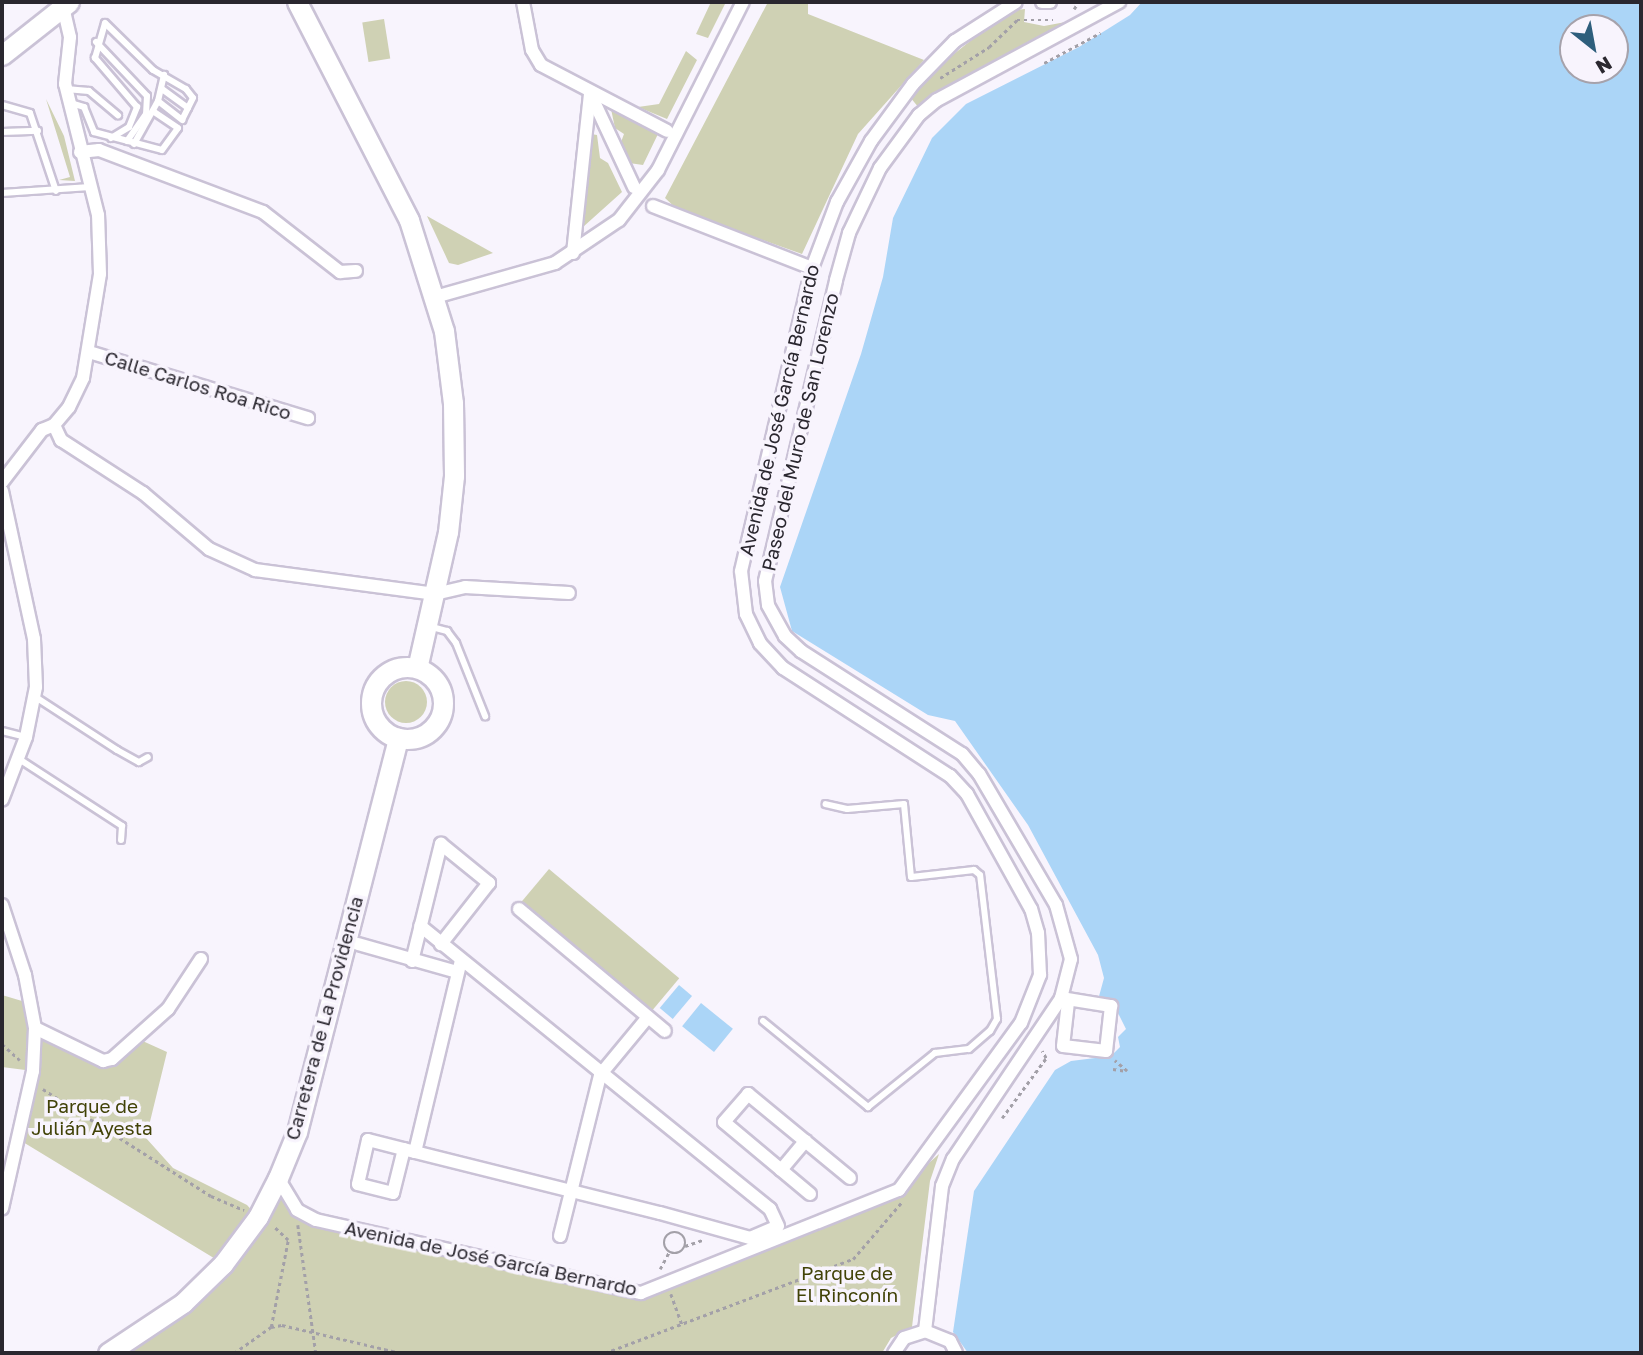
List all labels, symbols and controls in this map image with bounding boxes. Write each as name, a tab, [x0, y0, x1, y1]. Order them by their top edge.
north arrow	[1559, 14, 1629, 84]
text: N	[1592, 52, 1616, 79]
street label: Avenida de José García Bernardo	[734, 262, 824, 558]
street label: Paseo del Muro de San Lorenzo	[757, 291, 843, 573]
street label: Calle Carlos Roa Rico	[102, 346, 294, 424]
street label: Carretera de La Providencia	[280, 894, 368, 1142]
park label: Parque de Julián Ayesta	[31, 1095, 153, 1139]
street label: Avenida de José García Bernardo	[343, 1216, 639, 1300]
park label: Parque de El Rinconín	[796, 1262, 898, 1306]

